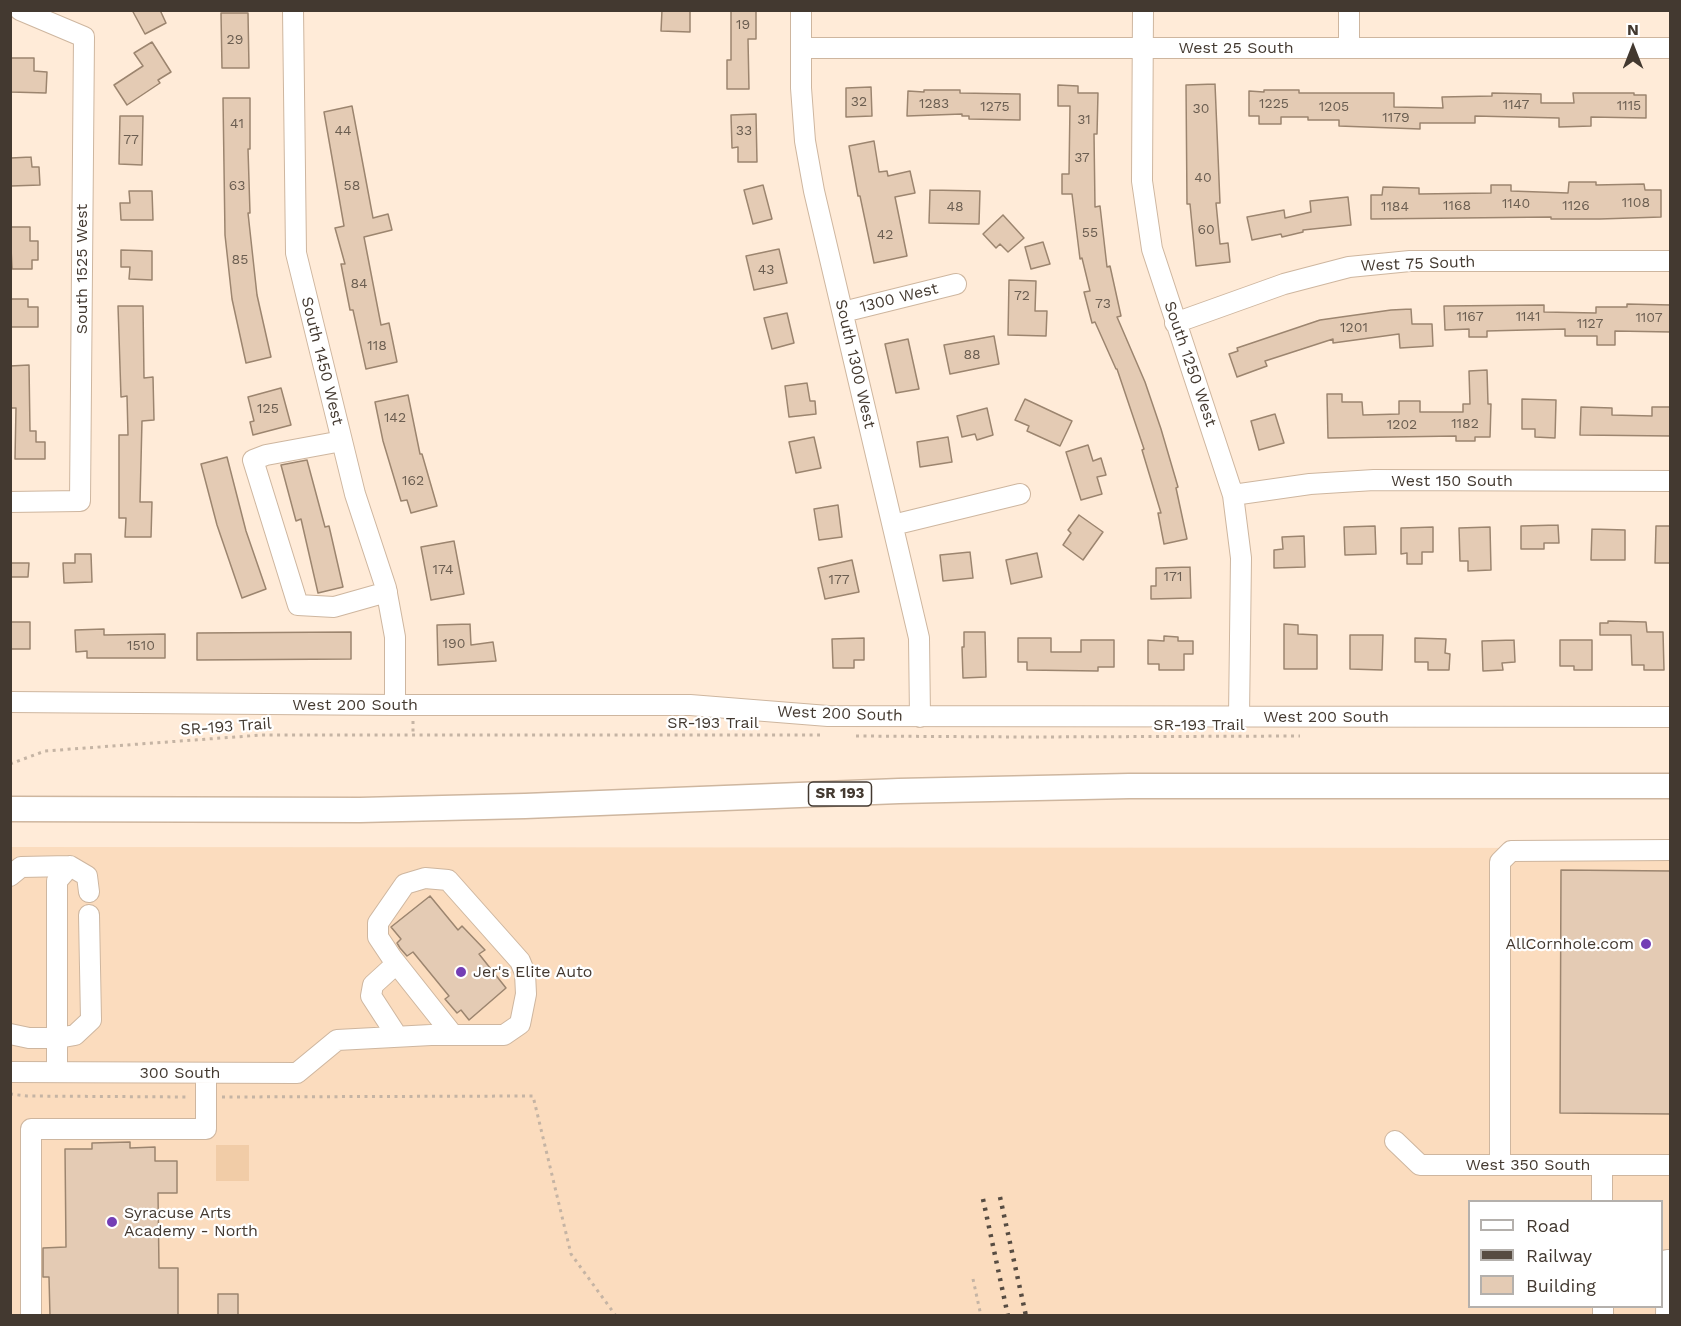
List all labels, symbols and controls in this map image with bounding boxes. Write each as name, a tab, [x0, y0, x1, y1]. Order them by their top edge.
house number: 19	[736, 17, 750, 33]
north arrow	[1603, 18, 1663, 78]
text: N	[1627, 20, 1639, 39]
house number: 29	[227, 32, 243, 48]
street label: West 25 South	[1178, 38, 1294, 58]
house number: 32	[851, 94, 867, 110]
house number: 1283	[919, 96, 949, 112]
house number: 1225	[1259, 96, 1289, 112]
house number: 1147	[1503, 97, 1529, 113]
house number: 1115	[1617, 98, 1641, 114]
house number: 1275	[980, 99, 1010, 115]
house number: 1205	[1319, 99, 1349, 115]
house number: 30	[1193, 101, 1209, 117]
house number: 1179	[1382, 110, 1410, 126]
house number: 31	[1077, 112, 1091, 128]
house number: 41	[230, 116, 244, 132]
house number: 44	[334, 123, 352, 139]
house number: 33	[736, 123, 752, 139]
house number: 77	[123, 132, 139, 148]
house number: 37	[1074, 150, 1090, 166]
house number: 40	[1194, 170, 1212, 186]
house number: 63	[229, 178, 245, 194]
house number: 58	[344, 178, 360, 194]
house number: 1108	[1622, 195, 1650, 211]
house number: 1140	[1502, 196, 1530, 212]
house number: 1168	[1443, 198, 1471, 214]
house number: 1126	[1562, 198, 1590, 214]
house number: 48	[946, 199, 964, 215]
house number: 1184	[1381, 199, 1409, 215]
street label: South 1525 West	[72, 204, 92, 334]
house number: 60	[1197, 222, 1215, 238]
house number: 55	[1082, 225, 1098, 241]
house number: 42	[877, 227, 893, 243]
house number: 85	[232, 252, 248, 268]
street label: West 75 South	[1360, 252, 1476, 276]
house number: 43	[758, 262, 774, 278]
house number: 84	[350, 276, 368, 292]
street label: 1300 West	[858, 279, 940, 317]
house number: 72	[1014, 288, 1030, 304]
street label: South 1450 West	[297, 295, 347, 427]
house number: 73	[1095, 296, 1111, 312]
street label: South 1300 West	[831, 298, 879, 430]
street label: South 1250 West	[1160, 299, 1220, 429]
house number: 1167	[1456, 309, 1484, 325]
house number: 1141	[1516, 309, 1540, 325]
house number: 1107	[1635, 310, 1663, 326]
house number: 1127	[1577, 316, 1603, 332]
house number: 1201	[1340, 320, 1368, 336]
house number: 118	[367, 338, 387, 354]
house number: 88	[963, 347, 981, 363]
house number: 125	[257, 401, 279, 417]
house number: 142	[384, 410, 406, 426]
house number: 1182	[1451, 416, 1479, 432]
house number: 1202	[1387, 417, 1417, 433]
street label: West 150 South	[1391, 471, 1513, 491]
house number: 162	[402, 473, 424, 489]
house number: 174	[433, 562, 453, 578]
house number: 171	[1164, 569, 1182, 585]
house number: 177	[828, 572, 850, 588]
house number: 190	[443, 636, 465, 652]
house number: 1510	[127, 638, 155, 654]
street label: West 200 South	[292, 695, 418, 715]
street label: West 200 South	[777, 702, 903, 726]
street label: West 200 South	[1263, 707, 1389, 727]
street label: SR-193 Trail	[667, 713, 759, 733]
street label: SR-193 Trail	[180, 714, 272, 740]
street label: SR-193 Trail	[1153, 715, 1245, 735]
road number: SR 193	[808, 782, 872, 806]
place label: AllCornhole.com	[1506, 934, 1634, 954]
marker: AllCornhole.com	[1639, 937, 1653, 951]
place label: Jer's Elite Auto	[473, 962, 592, 982]
marker: Jer's Elite Auto	[454, 965, 468, 979]
street label: 300 South	[139, 1063, 221, 1083]
street label: West 350 South	[1465, 1155, 1591, 1175]
legend	[1468, 1200, 1663, 1308]
place label: Syracuse Arts Academy - North	[124, 1203, 258, 1241]
marker: Syracuse Arts Academy - North	[105, 1215, 119, 1229]
text: Road	[1526, 1215, 1570, 1236]
text: Railway	[1526, 1245, 1592, 1266]
text: Building	[1526, 1275, 1596, 1296]

